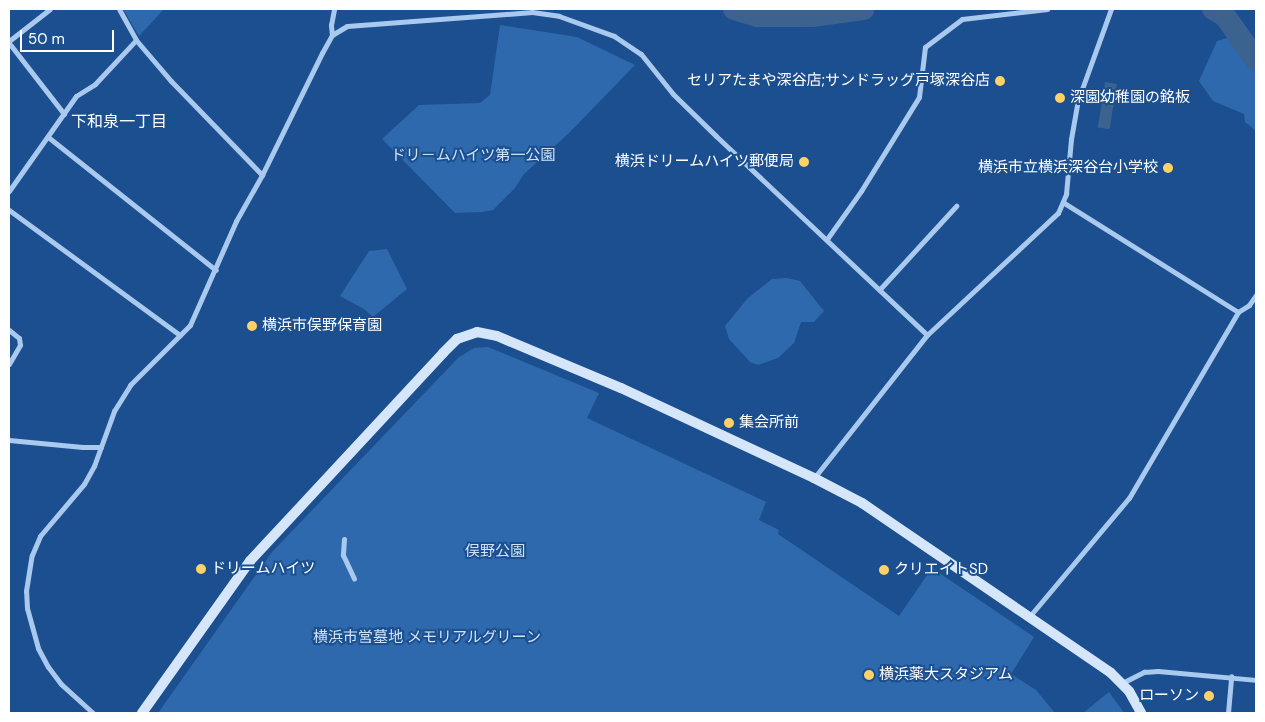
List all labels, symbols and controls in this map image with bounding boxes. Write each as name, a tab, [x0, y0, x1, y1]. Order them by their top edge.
scale bar	[22, 20, 116, 52]
text: 50 m	[28, 29, 65, 49]
place label: セリアたまや深谷店;サンドラッグ戸塚深谷店	[687, 72, 990, 90]
marker: セリアたまや深谷店;サンドラッグ戸塚深谷店	[994, 75, 1006, 87]
place label: 深園幼稚園の銘板	[1070, 89, 1190, 107]
marker: 深園幼稚園の銘板	[1054, 92, 1066, 104]
district label: 下和泉一丁目	[71, 112, 167, 132]
park label: ドリ－ムハイツ第一公園	[391, 147, 555, 165]
place label: 横浜ドリームハイツ郵便局	[614, 153, 794, 171]
marker: 横浜ドリームハイツ郵便局	[798, 156, 810, 168]
place label: 横浜市立横浜深谷台小学校	[978, 159, 1158, 177]
marker: 横浜市立横浜深谷台小学校	[1162, 162, 1174, 174]
place label: 横浜市俣野保育園	[262, 317, 382, 335]
marker: 横浜市俣野保育園	[246, 320, 258, 332]
place label: 集会所前	[739, 414, 799, 432]
marker: 集会所前	[723, 417, 735, 429]
park label: 俣野公園	[465, 543, 525, 561]
place label: ドリームハイツ	[211, 560, 316, 578]
place label: クリエイトSD	[894, 561, 988, 579]
marker: ドリームハイツ	[195, 563, 207, 575]
marker: クリエイトSD	[878, 564, 890, 576]
park label: 横浜市営墓地 メモリアルグリーン	[313, 629, 541, 647]
place label: 横浜薬大スタジアム	[879, 666, 1014, 684]
marker: 横浜薬大スタジアム	[863, 669, 875, 681]
place label: ローソン	[1139, 687, 1199, 705]
marker: ローソン	[1203, 690, 1215, 702]

